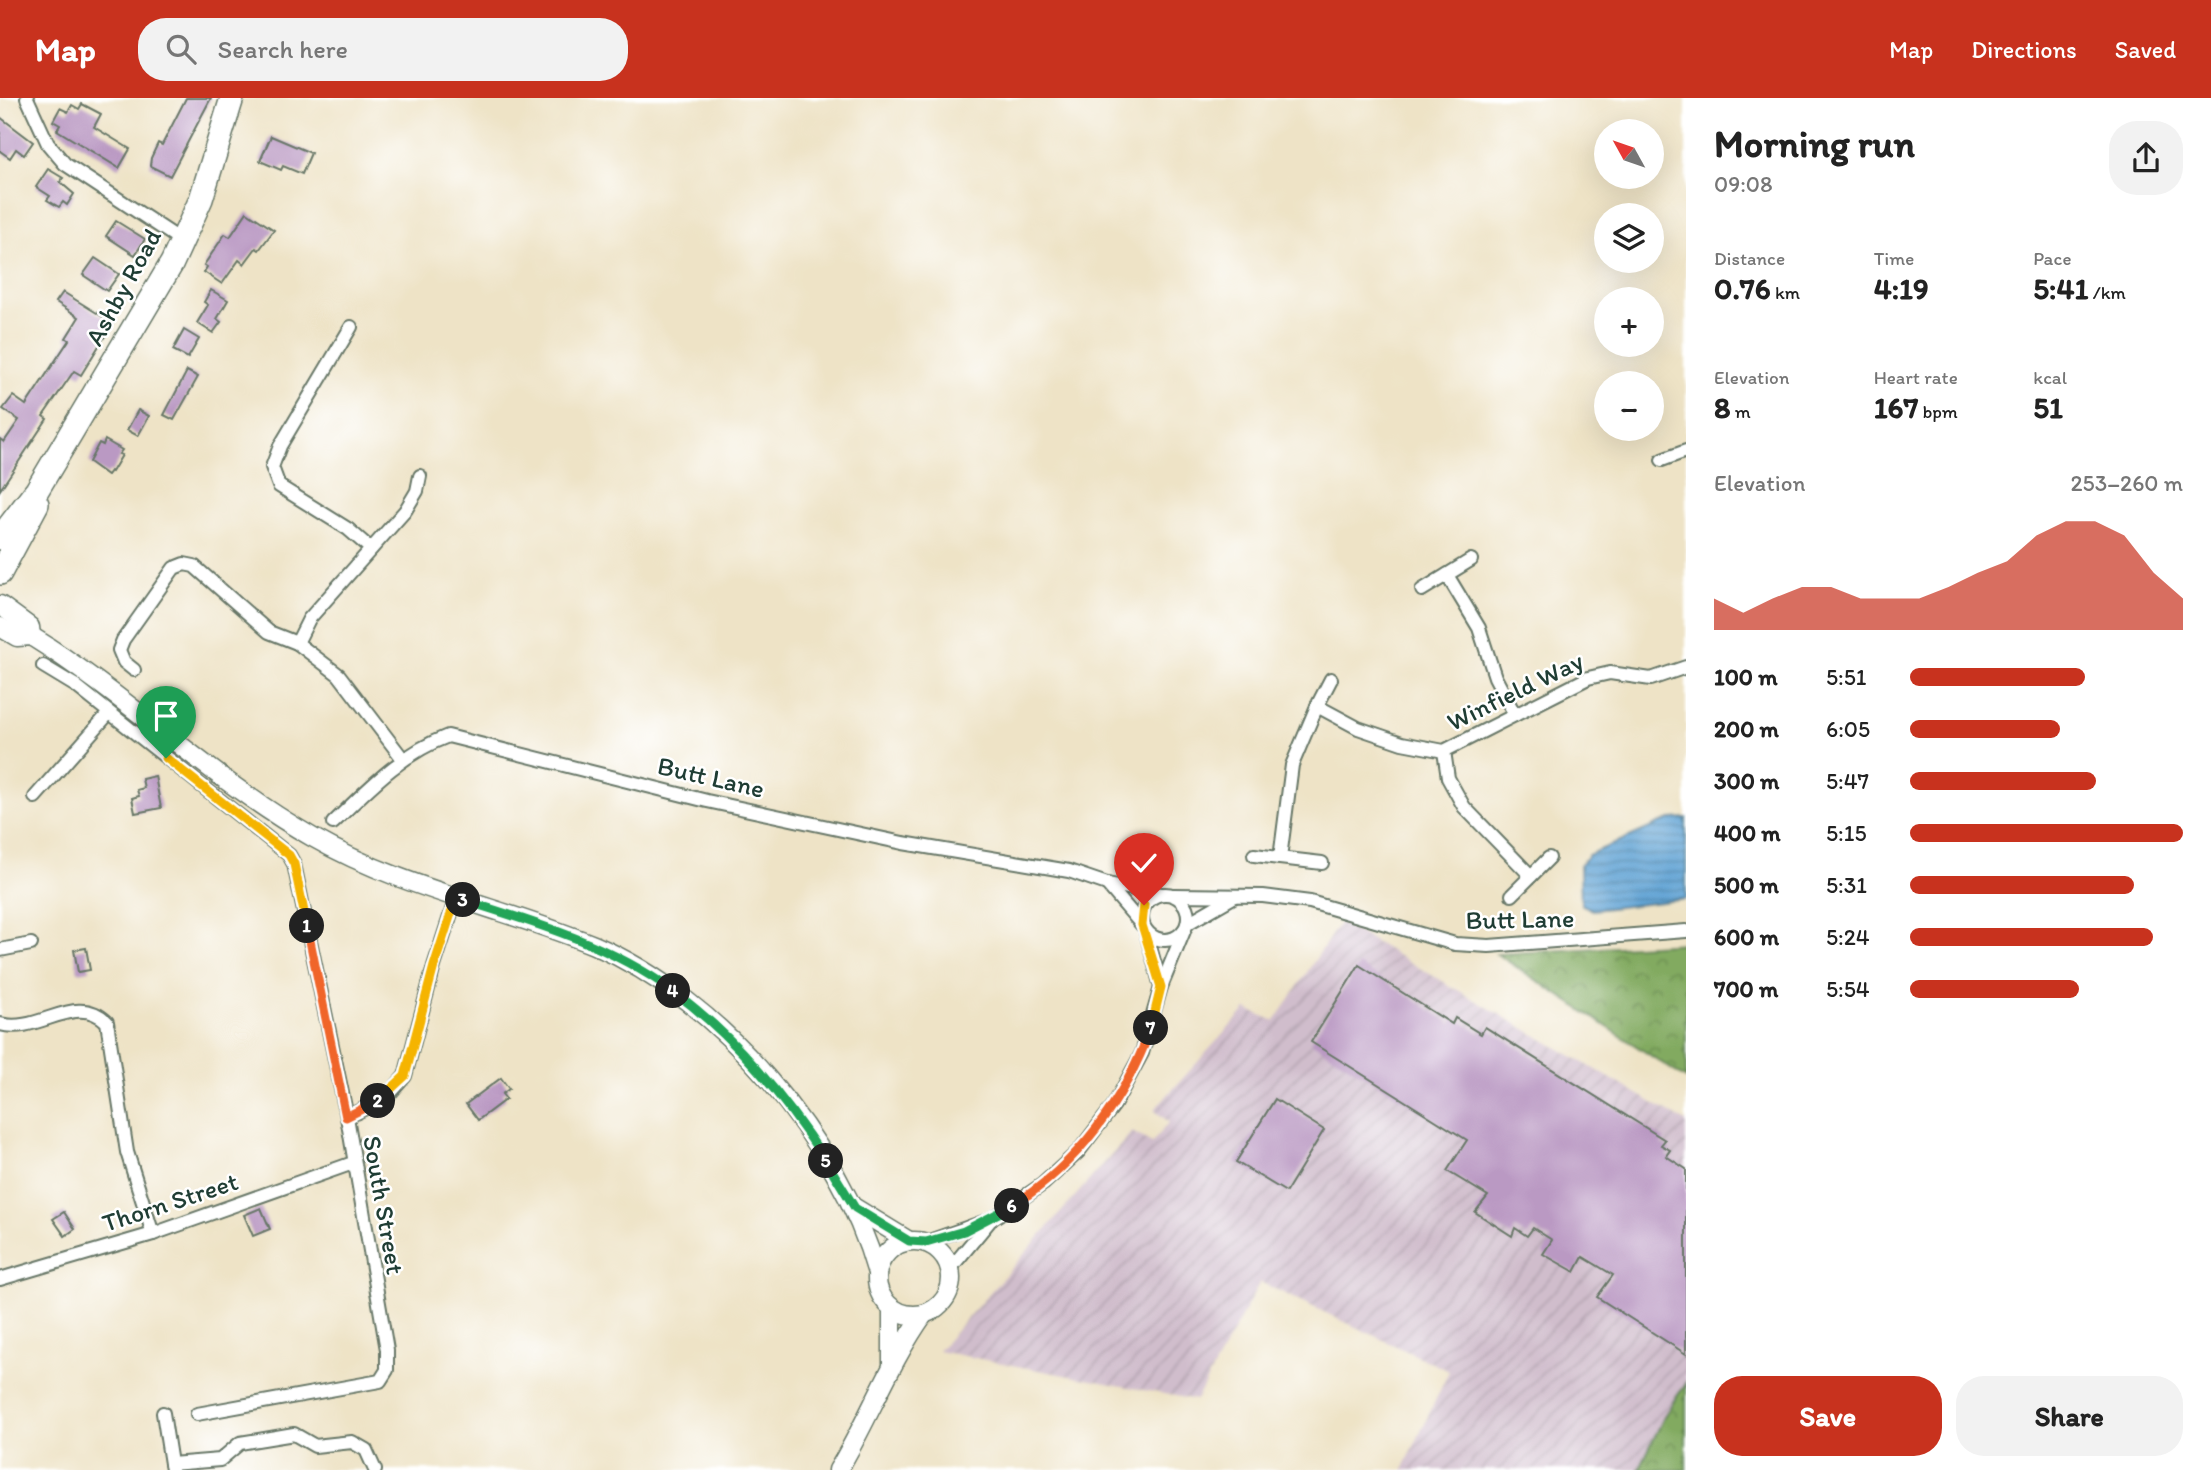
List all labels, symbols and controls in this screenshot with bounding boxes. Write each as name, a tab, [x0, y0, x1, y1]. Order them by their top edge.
search box	[138, 18, 628, 81]
text: Map	[35, 30, 96, 69]
icon: search	[162, 30, 200, 68]
text: Search here	[218, 33, 348, 65]
text: Map	[1889, 35, 1933, 64]
text: Directions	[1971, 35, 2077, 64]
text: Saved	[2115, 35, 2176, 64]
north arrow	[1594, 119, 1664, 189]
map controls	[1594, 119, 1664, 441]
text: Morning run	[1714, 121, 1915, 167]
button: share	[2109, 121, 2183, 195]
text: 09:08	[1714, 170, 1773, 198]
button: layers	[1594, 203, 1664, 273]
street label: Ashby Road	[78, 223, 168, 351]
text: Distance	[1714, 247, 1785, 270]
text: Time	[1874, 247, 1914, 270]
text: Pace	[2033, 247, 2071, 270]
text: 0.76	[1714, 270, 1771, 307]
text: 4:19	[1874, 270, 1929, 307]
text: 5:41	[2033, 270, 2088, 307]
text: km	[1771, 281, 1800, 304]
text: /km	[2088, 281, 2126, 304]
button: +	[1594, 287, 1664, 357]
text: Elevation	[1714, 366, 1790, 389]
text: Heart rate	[1874, 366, 1958, 389]
text: kcal	[2033, 366, 2067, 389]
button: −	[1594, 371, 1664, 441]
text: 8	[1714, 389, 1730, 426]
text: 167	[1874, 389, 1918, 426]
text: 51	[2033, 389, 2063, 426]
text: m	[1730, 400, 1751, 423]
text: bpm	[1918, 400, 1958, 423]
text: Elevation	[1714, 469, 1805, 497]
text: 253–260 m	[2071, 469, 2183, 497]
street label: Winfield Way	[1442, 644, 1588, 738]
text: 100 m	[1714, 663, 1778, 691]
text: 5:51	[1826, 663, 1866, 691]
pin	[136, 686, 196, 758]
icon: arrive	[147, 697, 185, 735]
text: 200 m	[1714, 715, 1779, 743]
text: 6:05	[1826, 715, 1870, 743]
street label: Butt Lane	[654, 749, 768, 805]
text: 300 m	[1714, 767, 1779, 795]
text: 5:47	[1826, 767, 1869, 795]
text: 400 m	[1714, 819, 1781, 847]
text: 5:15	[1826, 819, 1866, 847]
pin	[1114, 833, 1174, 905]
icon: check	[1125, 844, 1163, 882]
text: 500 m	[1714, 871, 1779, 899]
text: 5:31	[1826, 871, 1867, 899]
pin: 3	[446, 882, 480, 918]
text: 3	[457, 888, 468, 911]
street label: Butt Lane	[1465, 902, 1575, 936]
pin: 1	[290, 908, 324, 944]
text: 1	[302, 914, 311, 937]
text: 600 m	[1714, 923, 1779, 951]
text: 5:24	[1826, 923, 1870, 951]
pin: 4	[656, 974, 690, 1008]
text: 700 m	[1714, 975, 1778, 1003]
text: 5:54	[1826, 975, 1870, 1003]
text: 4	[667, 979, 678, 1002]
pin: 7	[1134, 1010, 1168, 1046]
text: 7	[1146, 1016, 1155, 1039]
pin: 2	[360, 1084, 396, 1118]
text: 2	[373, 1089, 383, 1112]
street label: South Street	[356, 1133, 412, 1277]
pin: 5	[808, 1144, 844, 1178]
text: 5	[821, 1149, 830, 1172]
street label: Thorn Street	[98, 1165, 242, 1239]
pin: 6	[995, 1188, 1030, 1224]
text: 6	[1006, 1194, 1017, 1217]
button: Save	[1714, 1376, 1942, 1456]
button: Share	[1956, 1376, 2183, 1456]

